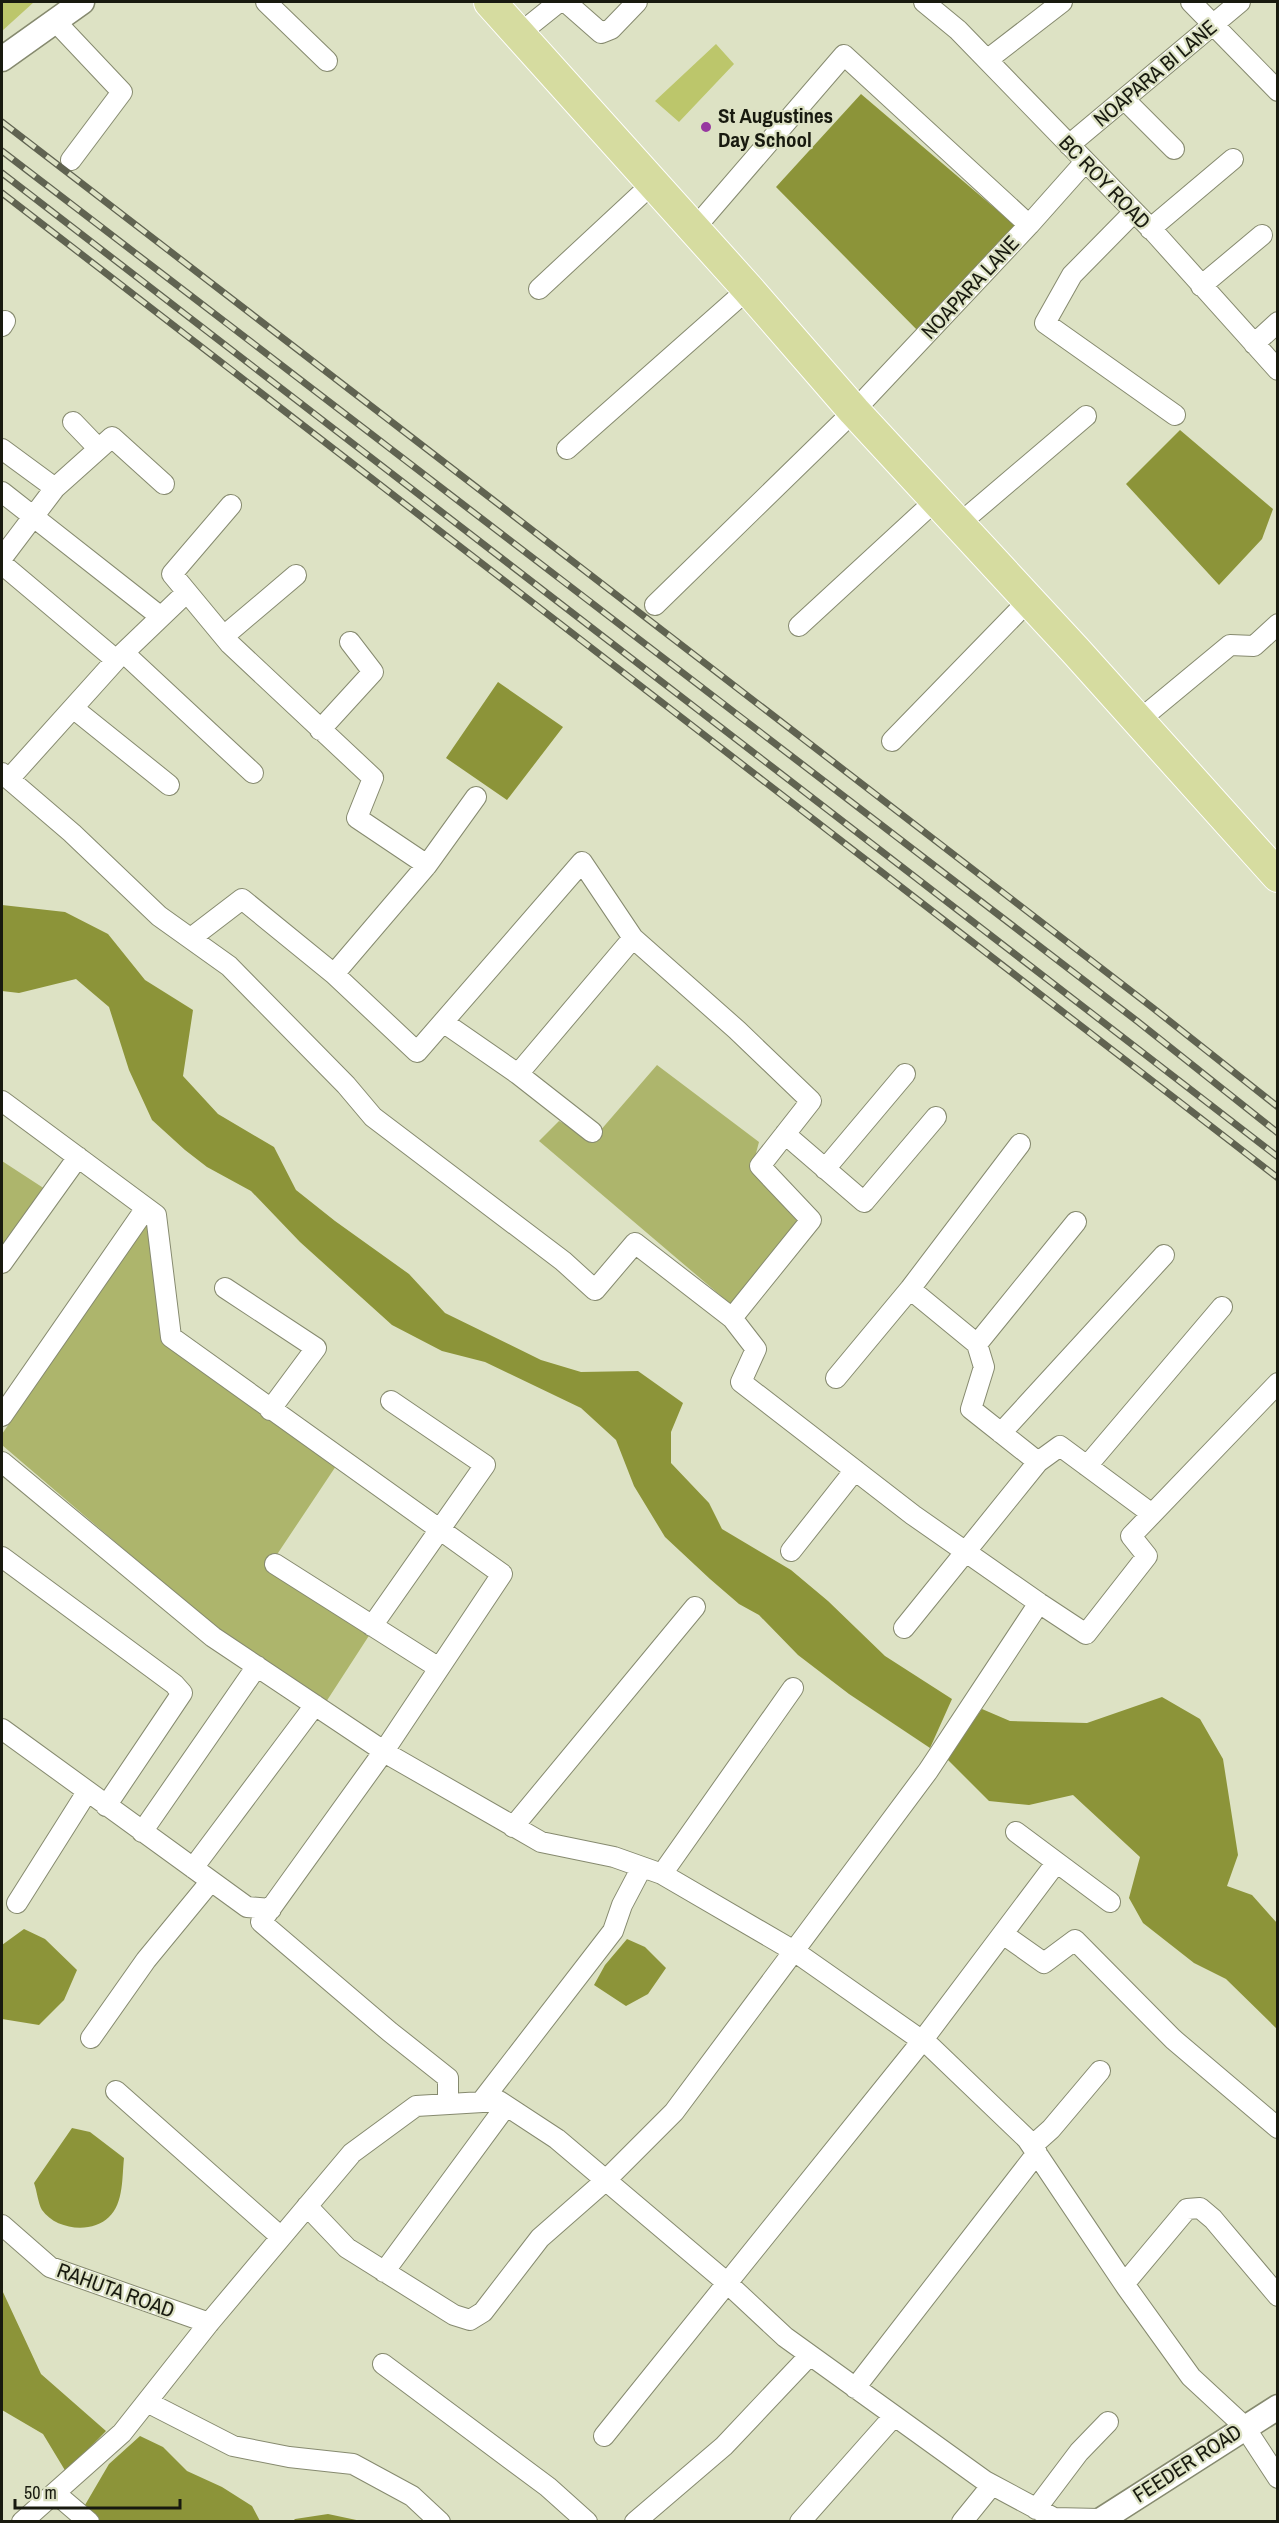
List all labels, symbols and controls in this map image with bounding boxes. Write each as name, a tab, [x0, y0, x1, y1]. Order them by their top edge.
street label: NOAPARA BI LANE	[1087, 13, 1223, 133]
place label: St Augustines Day School	[718, 101, 833, 154]
marker: St Augustines Day School	[699, 120, 713, 134]
street label: BC ROY ROAD	[1053, 129, 1157, 235]
street label: NOAPARA LANE	[914, 229, 1026, 345]
street label: RAHUTA ROAD	[53, 2255, 179, 2325]
street label: FEEDER ROAD	[1127, 2417, 1247, 2509]
scale bar	[15, 2472, 180, 2510]
text: 50 m	[24, 2480, 57, 2505]

